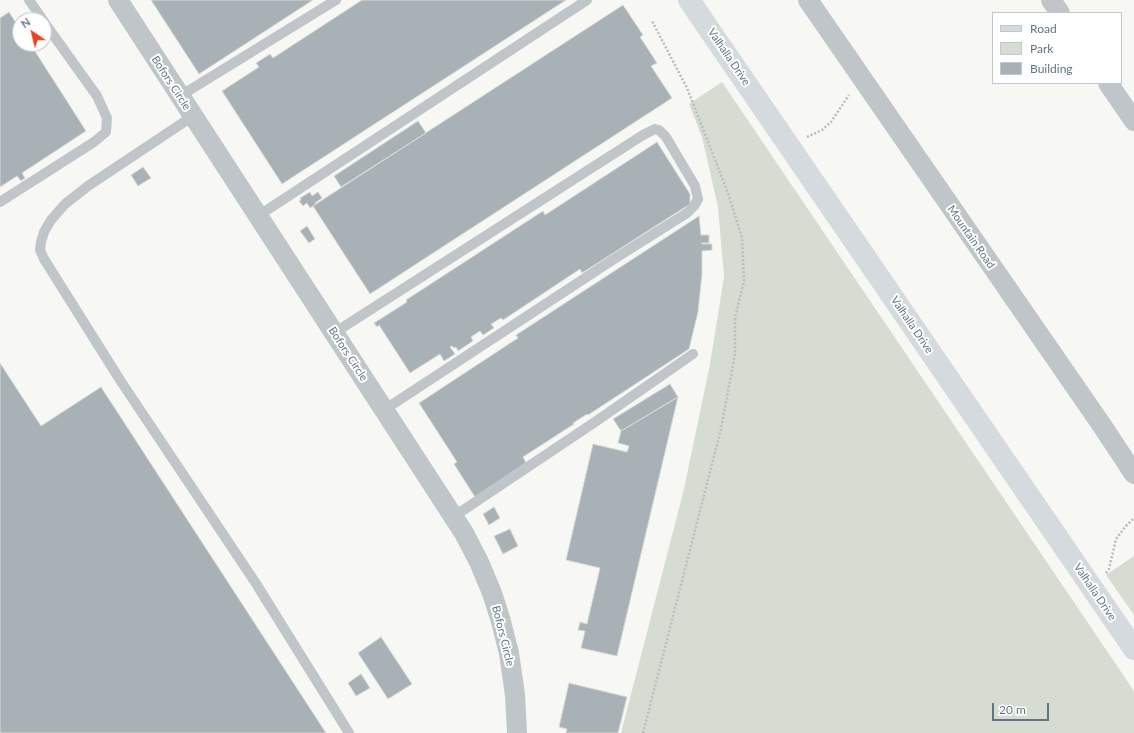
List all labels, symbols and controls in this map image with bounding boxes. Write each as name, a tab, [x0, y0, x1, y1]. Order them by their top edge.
north arrow	[12, 12, 52, 52]
legend	[992, 12, 1122, 84]
text: N	[18, 15, 33, 30]
text: Road	[1030, 21, 1057, 36]
street label: Valhalla Drive	[705, 26, 753, 88]
text: Park	[1030, 41, 1053, 56]
street label: Bofors Circle	[149, 53, 193, 113]
text: Building	[1030, 61, 1073, 76]
street label: Mountain Road	[944, 203, 998, 271]
street label: Valhalla Drive	[888, 294, 936, 356]
street label: Bofors Circle	[326, 324, 370, 384]
street label: Valhalla Drive	[1071, 561, 1119, 623]
street label: Bofors Circle	[489, 604, 517, 668]
scale bar	[994, 695, 1051, 721]
text: 20 m	[999, 702, 1026, 717]

